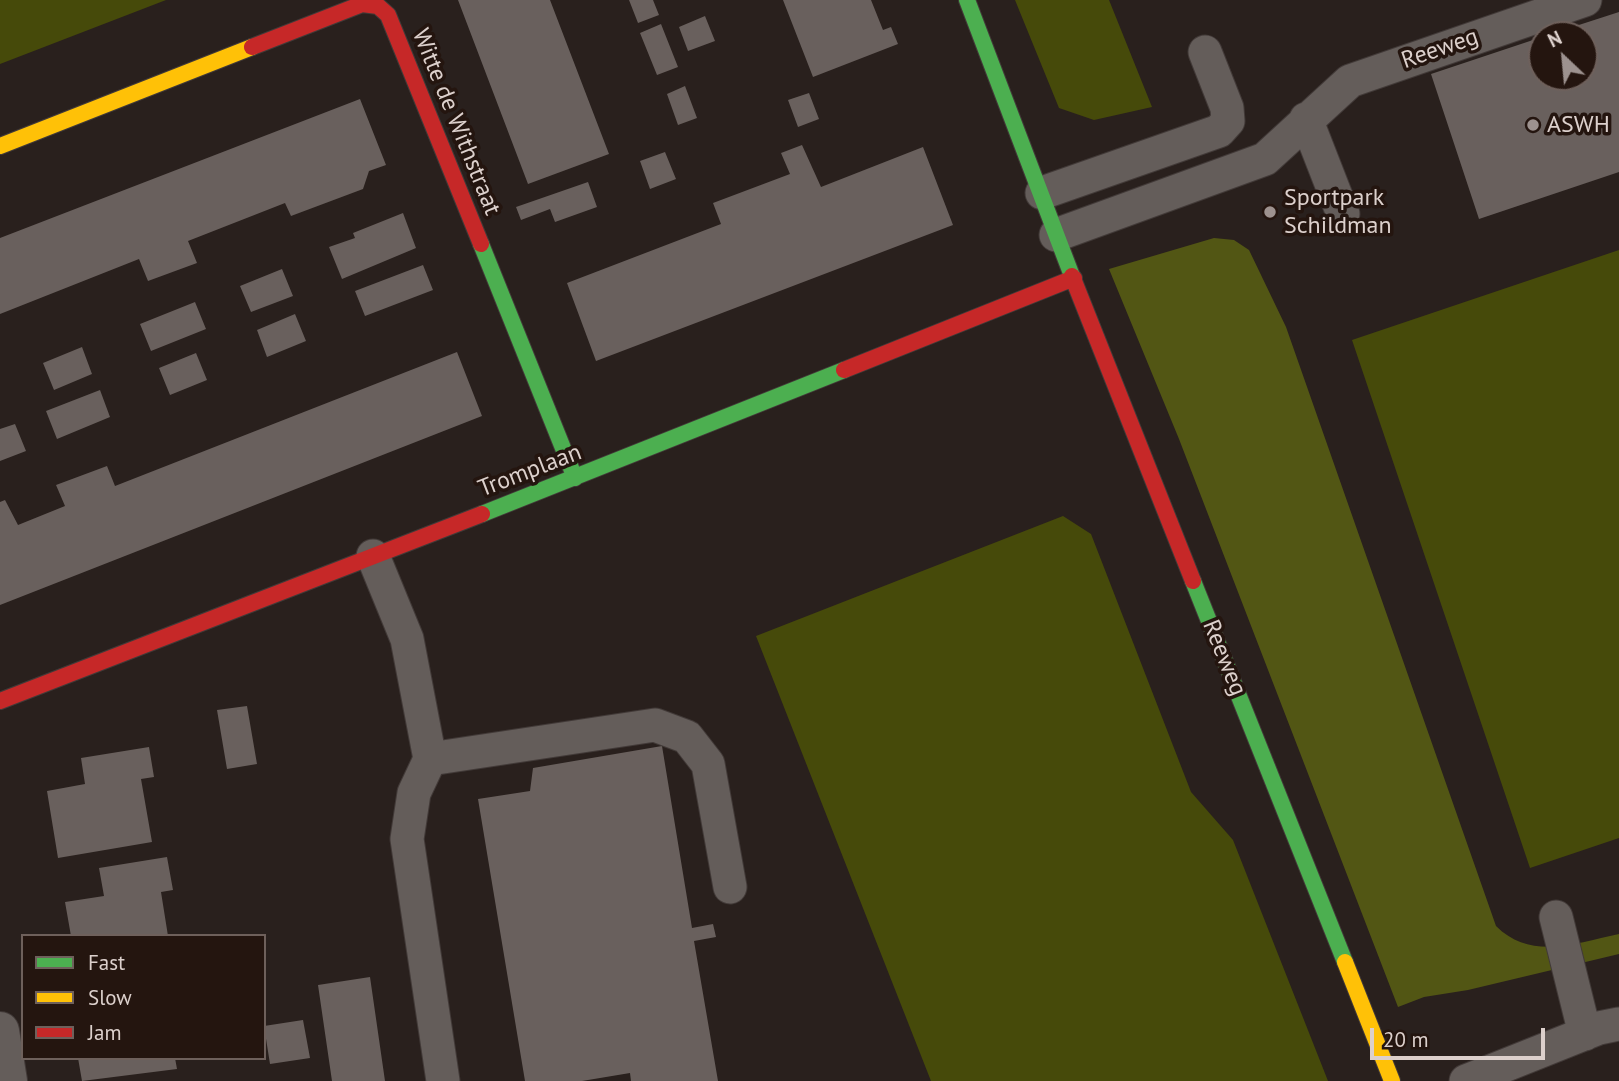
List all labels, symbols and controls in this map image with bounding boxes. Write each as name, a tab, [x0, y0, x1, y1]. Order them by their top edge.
north arrow	[1528, 21, 1598, 91]
street label: Reeweg	[1398, 22, 1482, 76]
street label: Witte de Withstraat	[405, 25, 507, 219]
text: N	[1544, 25, 1566, 52]
place label: ASWH	[1547, 111, 1610, 139]
marker: ASWH	[1525, 117, 1541, 133]
place label: Sportpark Schildman	[1284, 184, 1392, 240]
marker: Sportpark Schildman	[1262, 204, 1278, 220]
street label: Tromplaan	[474, 438, 586, 504]
street label: Reeweg	[1196, 616, 1252, 700]
legend	[21, 934, 266, 1060]
text: Fast	[88, 949, 125, 976]
text: Slow	[88, 984, 132, 1011]
scale bar	[1374, 1014, 1549, 1058]
text: Jam	[88, 1019, 122, 1046]
text: 20 m	[1383, 1026, 1429, 1053]

